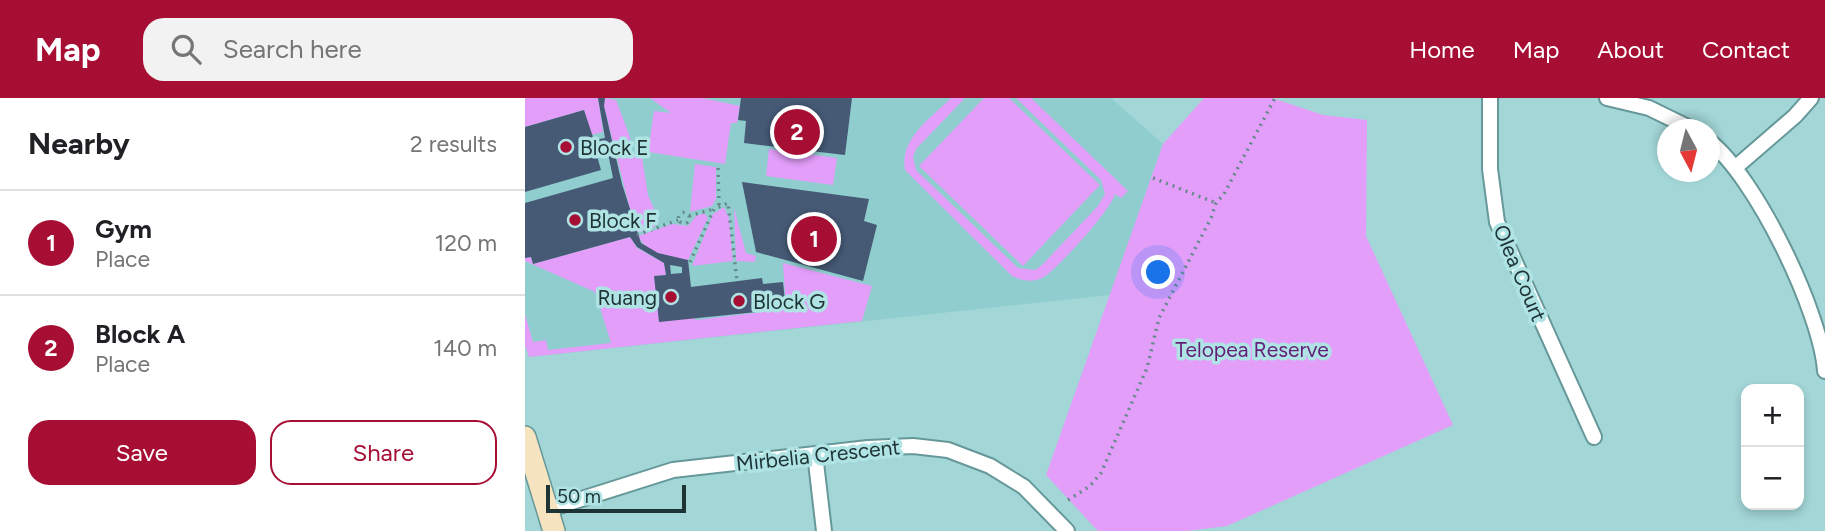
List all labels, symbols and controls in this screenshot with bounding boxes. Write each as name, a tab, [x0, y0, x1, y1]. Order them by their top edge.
search box	[143, 18, 633, 81]
text: Map	[35, 30, 101, 69]
icon: search	[167, 30, 205, 68]
text: Search here	[223, 33, 362, 65]
text: Home	[1409, 35, 1475, 64]
text: Map	[1513, 35, 1559, 64]
text: About	[1597, 35, 1664, 64]
text: Contact	[1702, 35, 1790, 64]
pin: 2	[774, 106, 820, 158]
north arrow	[1657, 119, 1720, 182]
text: Nearby	[28, 125, 130, 162]
text: 2 results	[410, 130, 497, 158]
place label: Block E	[580, 135, 649, 160]
marker: Block E	[558, 139, 574, 155]
place label: Block F	[589, 208, 657, 233]
marker: Block F	[567, 212, 583, 228]
text: Gym	[95, 213, 152, 245]
pin: 1	[791, 213, 837, 265]
street label: Olea Court	[1488, 221, 1552, 325]
text: 1	[46, 229, 56, 257]
text: 120 m	[435, 229, 497, 257]
text: Place	[95, 245, 150, 273]
your location	[1141, 255, 1175, 289]
place label: Ruang	[597, 285, 657, 310]
marker: Ruang	[663, 289, 679, 305]
place label: Block G	[753, 289, 825, 314]
marker: Block G	[731, 293, 747, 309]
text: Block A	[95, 318, 185, 350]
text: 2	[44, 334, 58, 362]
text: 140 m	[433, 334, 497, 362]
park label: Telopea Reserve	[1175, 337, 1329, 362]
text: Place	[95, 350, 150, 378]
map controls	[1741, 384, 1804, 510]
button: +	[1741, 384, 1804, 447]
button: Save	[28, 420, 256, 485]
button: Share	[270, 420, 497, 485]
street label: Mirbelia Crescent	[735, 434, 901, 476]
button: −	[1741, 447, 1804, 510]
scale bar	[546, 482, 686, 514]
text: 50 m	[557, 485, 601, 508]

